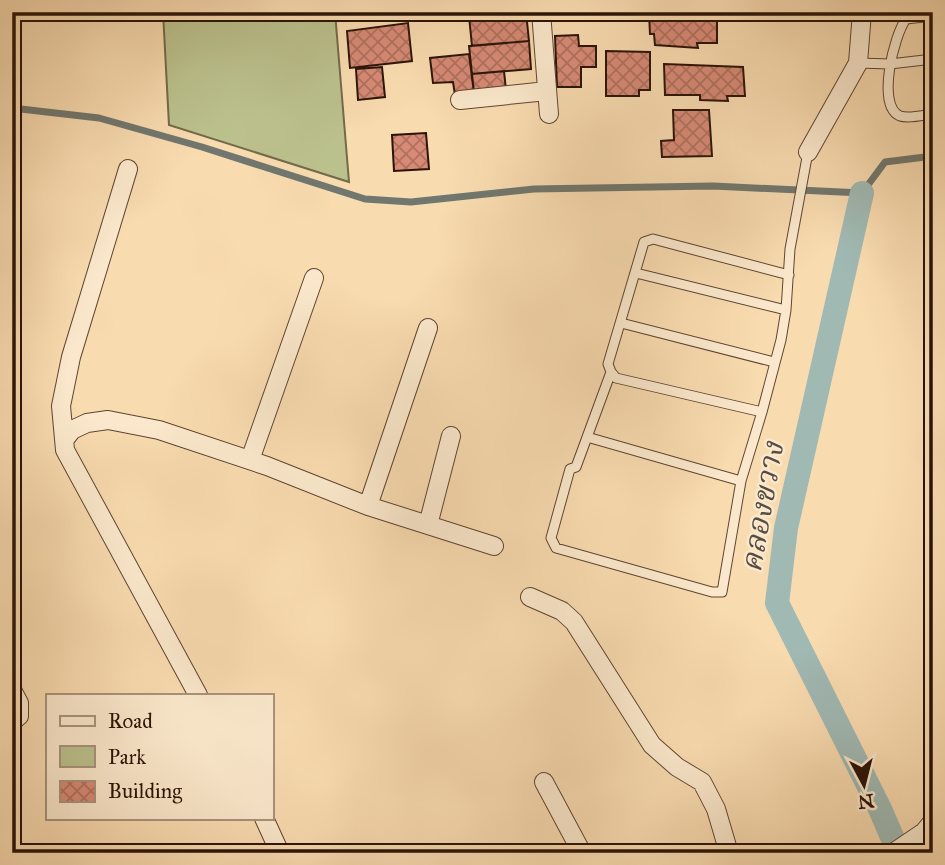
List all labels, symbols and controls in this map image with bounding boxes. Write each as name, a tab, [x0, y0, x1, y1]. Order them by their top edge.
water label: คลองขวาง	[733, 438, 791, 575]
legend	[46, 694, 273, 820]
text: Road	[108, 708, 153, 734]
text: Park	[108, 744, 146, 770]
north arrow	[830, 750, 900, 820]
text: Building	[108, 778, 182, 804]
text: N	[857, 789, 875, 814]

